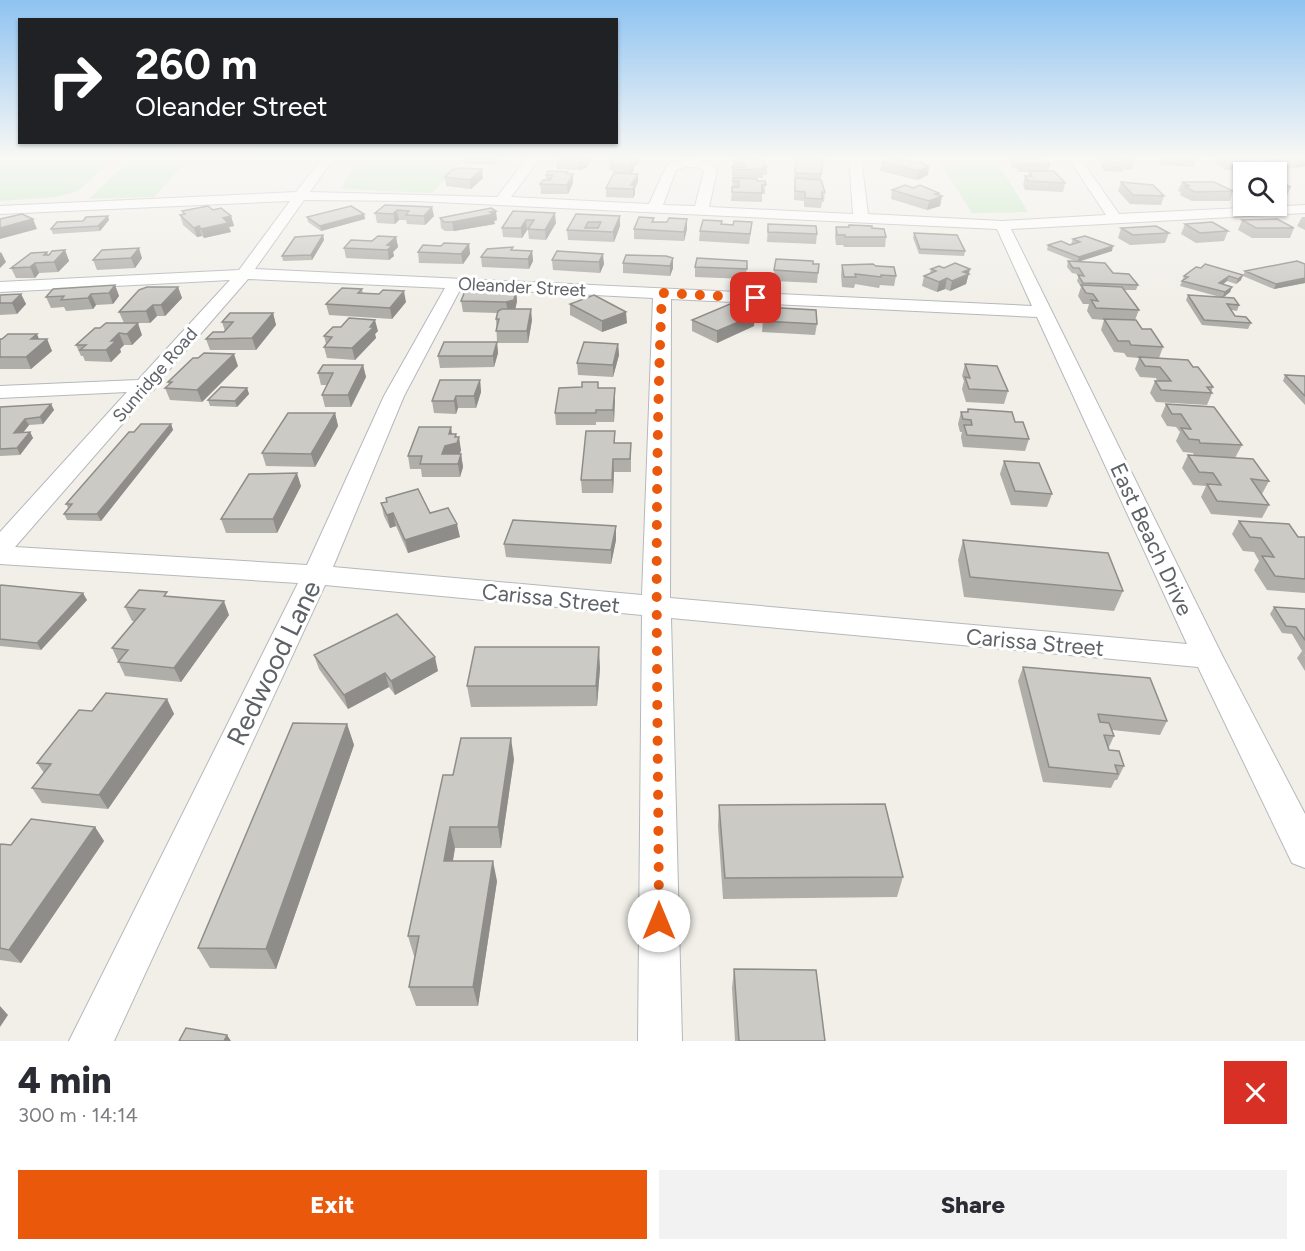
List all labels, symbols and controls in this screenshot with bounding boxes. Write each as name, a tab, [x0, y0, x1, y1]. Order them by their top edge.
text: 260 m	[135, 39, 258, 90]
icon: right	[36, 42, 114, 120]
text: Oleander Street	[135, 90, 327, 123]
map controls	[1233, 162, 1287, 216]
button: search	[1233, 162, 1287, 216]
pin	[730, 272, 781, 323]
street label: Oleander Street	[457, 273, 587, 301]
icon: arrive	[739, 281, 772, 314]
street label: Sunridge Road	[108, 323, 202, 427]
street label: East Beach Drive	[1104, 459, 1199, 620]
street label: Redwood Lane	[219, 575, 328, 751]
street label: Carissa Street	[481, 578, 621, 619]
street label: Carissa Street	[965, 623, 1105, 662]
position arrow	[627, 889, 691, 953]
text: 4 min	[18, 1059, 112, 1102]
button: close	[1224, 1061, 1287, 1124]
text: 300 m · 14:14	[18, 1103, 138, 1127]
button: Exit	[18, 1170, 647, 1239]
button: Share	[659, 1170, 1287, 1239]

